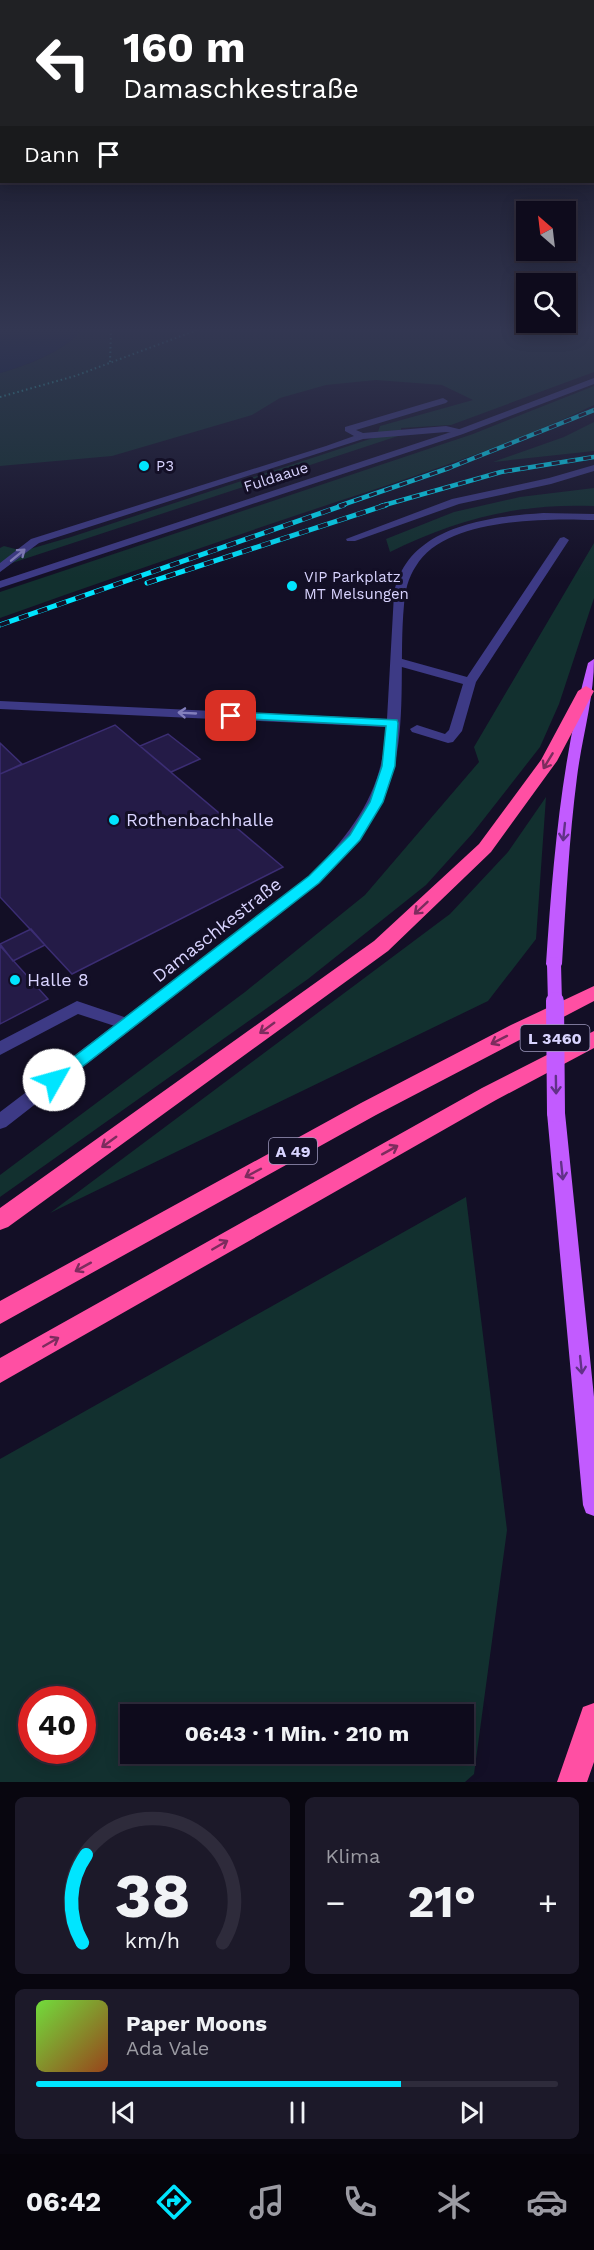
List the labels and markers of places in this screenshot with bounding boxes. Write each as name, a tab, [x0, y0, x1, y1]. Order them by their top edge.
place label: P3	[156, 457, 174, 475]
marker: P3	[137, 459, 151, 473]
place label: VIP Parkplatz MT Melsungen	[304, 568, 409, 603]
marker: VIP Parkplatz MT Melsungen	[285, 579, 299, 593]
pin	[205, 690, 256, 741]
place label: Rothenbachhalle	[126, 809, 274, 830]
marker: Rothenbachhalle	[107, 813, 121, 827]
place label: Halle 8	[27, 969, 89, 990]
marker: Halle 8	[8, 973, 22, 987]

